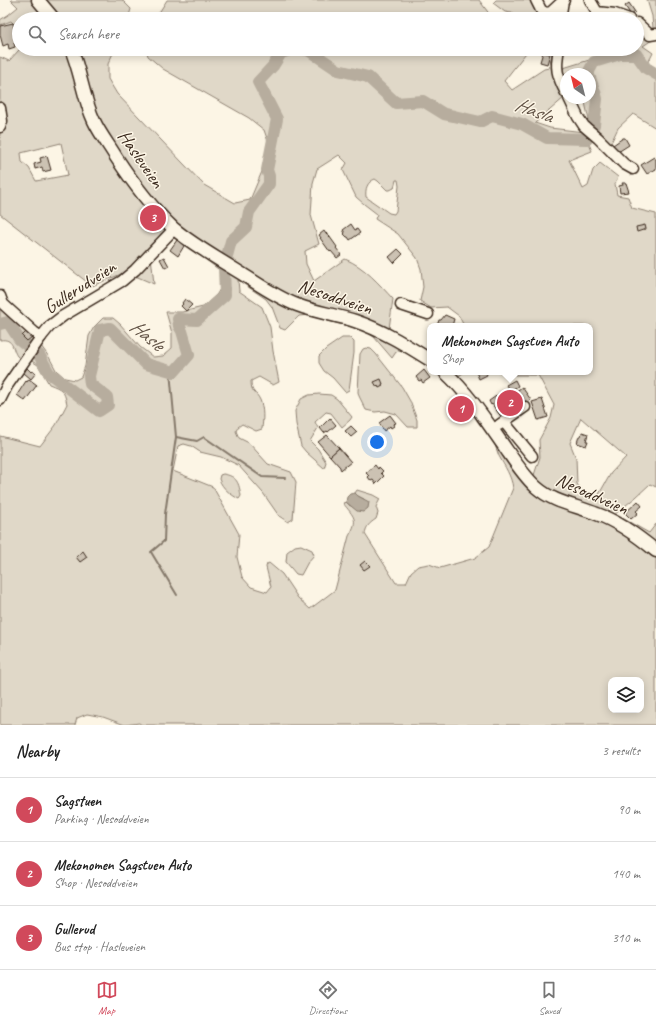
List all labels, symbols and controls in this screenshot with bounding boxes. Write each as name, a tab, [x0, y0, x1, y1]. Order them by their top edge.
search box	[12, 12, 644, 56]
icon: search	[26, 23, 48, 45]
text: Search here	[58, 25, 119, 44]
north arrow	[560, 68, 596, 104]
water label: Hasla	[512, 91, 558, 129]
street label: Hasleveien	[112, 125, 170, 193]
pin: 3	[140, 203, 166, 233]
street label: Gullerudveien	[39, 254, 122, 319]
street label: Nesoddveien	[295, 274, 376, 320]
water label: Hasle	[125, 314, 172, 358]
popup	[427, 323, 593, 375]
text: Mekonomen Sagstuen Auto	[441, 332, 579, 351]
text: Shop	[441, 351, 463, 367]
pin: 2	[497, 388, 523, 418]
pin: 1	[448, 394, 474, 424]
your location	[367, 432, 387, 452]
street label: Nesoddveien	[552, 467, 632, 521]
map controls	[608, 677, 644, 713]
button: layers	[608, 677, 644, 713]
text: Nearby	[16, 741, 59, 762]
text: 3 results	[602, 743, 640, 759]
text: Sagstuen	[54, 792, 101, 811]
text: 1	[26, 802, 32, 818]
text: 90 m	[618, 802, 640, 818]
text: Parking · Nesoddveien	[54, 811, 149, 827]
text: Mekonomen Sagstuen Auto	[54, 856, 191, 875]
text: 2	[26, 866, 32, 882]
text: 140 m	[612, 866, 640, 882]
text: Shop · Nesoddveien	[54, 875, 137, 891]
text: Gullerud	[54, 920, 94, 939]
text: 3	[26, 930, 32, 946]
text: 310 m	[612, 930, 640, 946]
text: Bus stop · Hasleveien	[54, 939, 145, 955]
tab: Map	[96, 979, 118, 1017]
tab: Directions	[309, 979, 347, 1017]
tab: Saved	[538, 979, 560, 1017]

